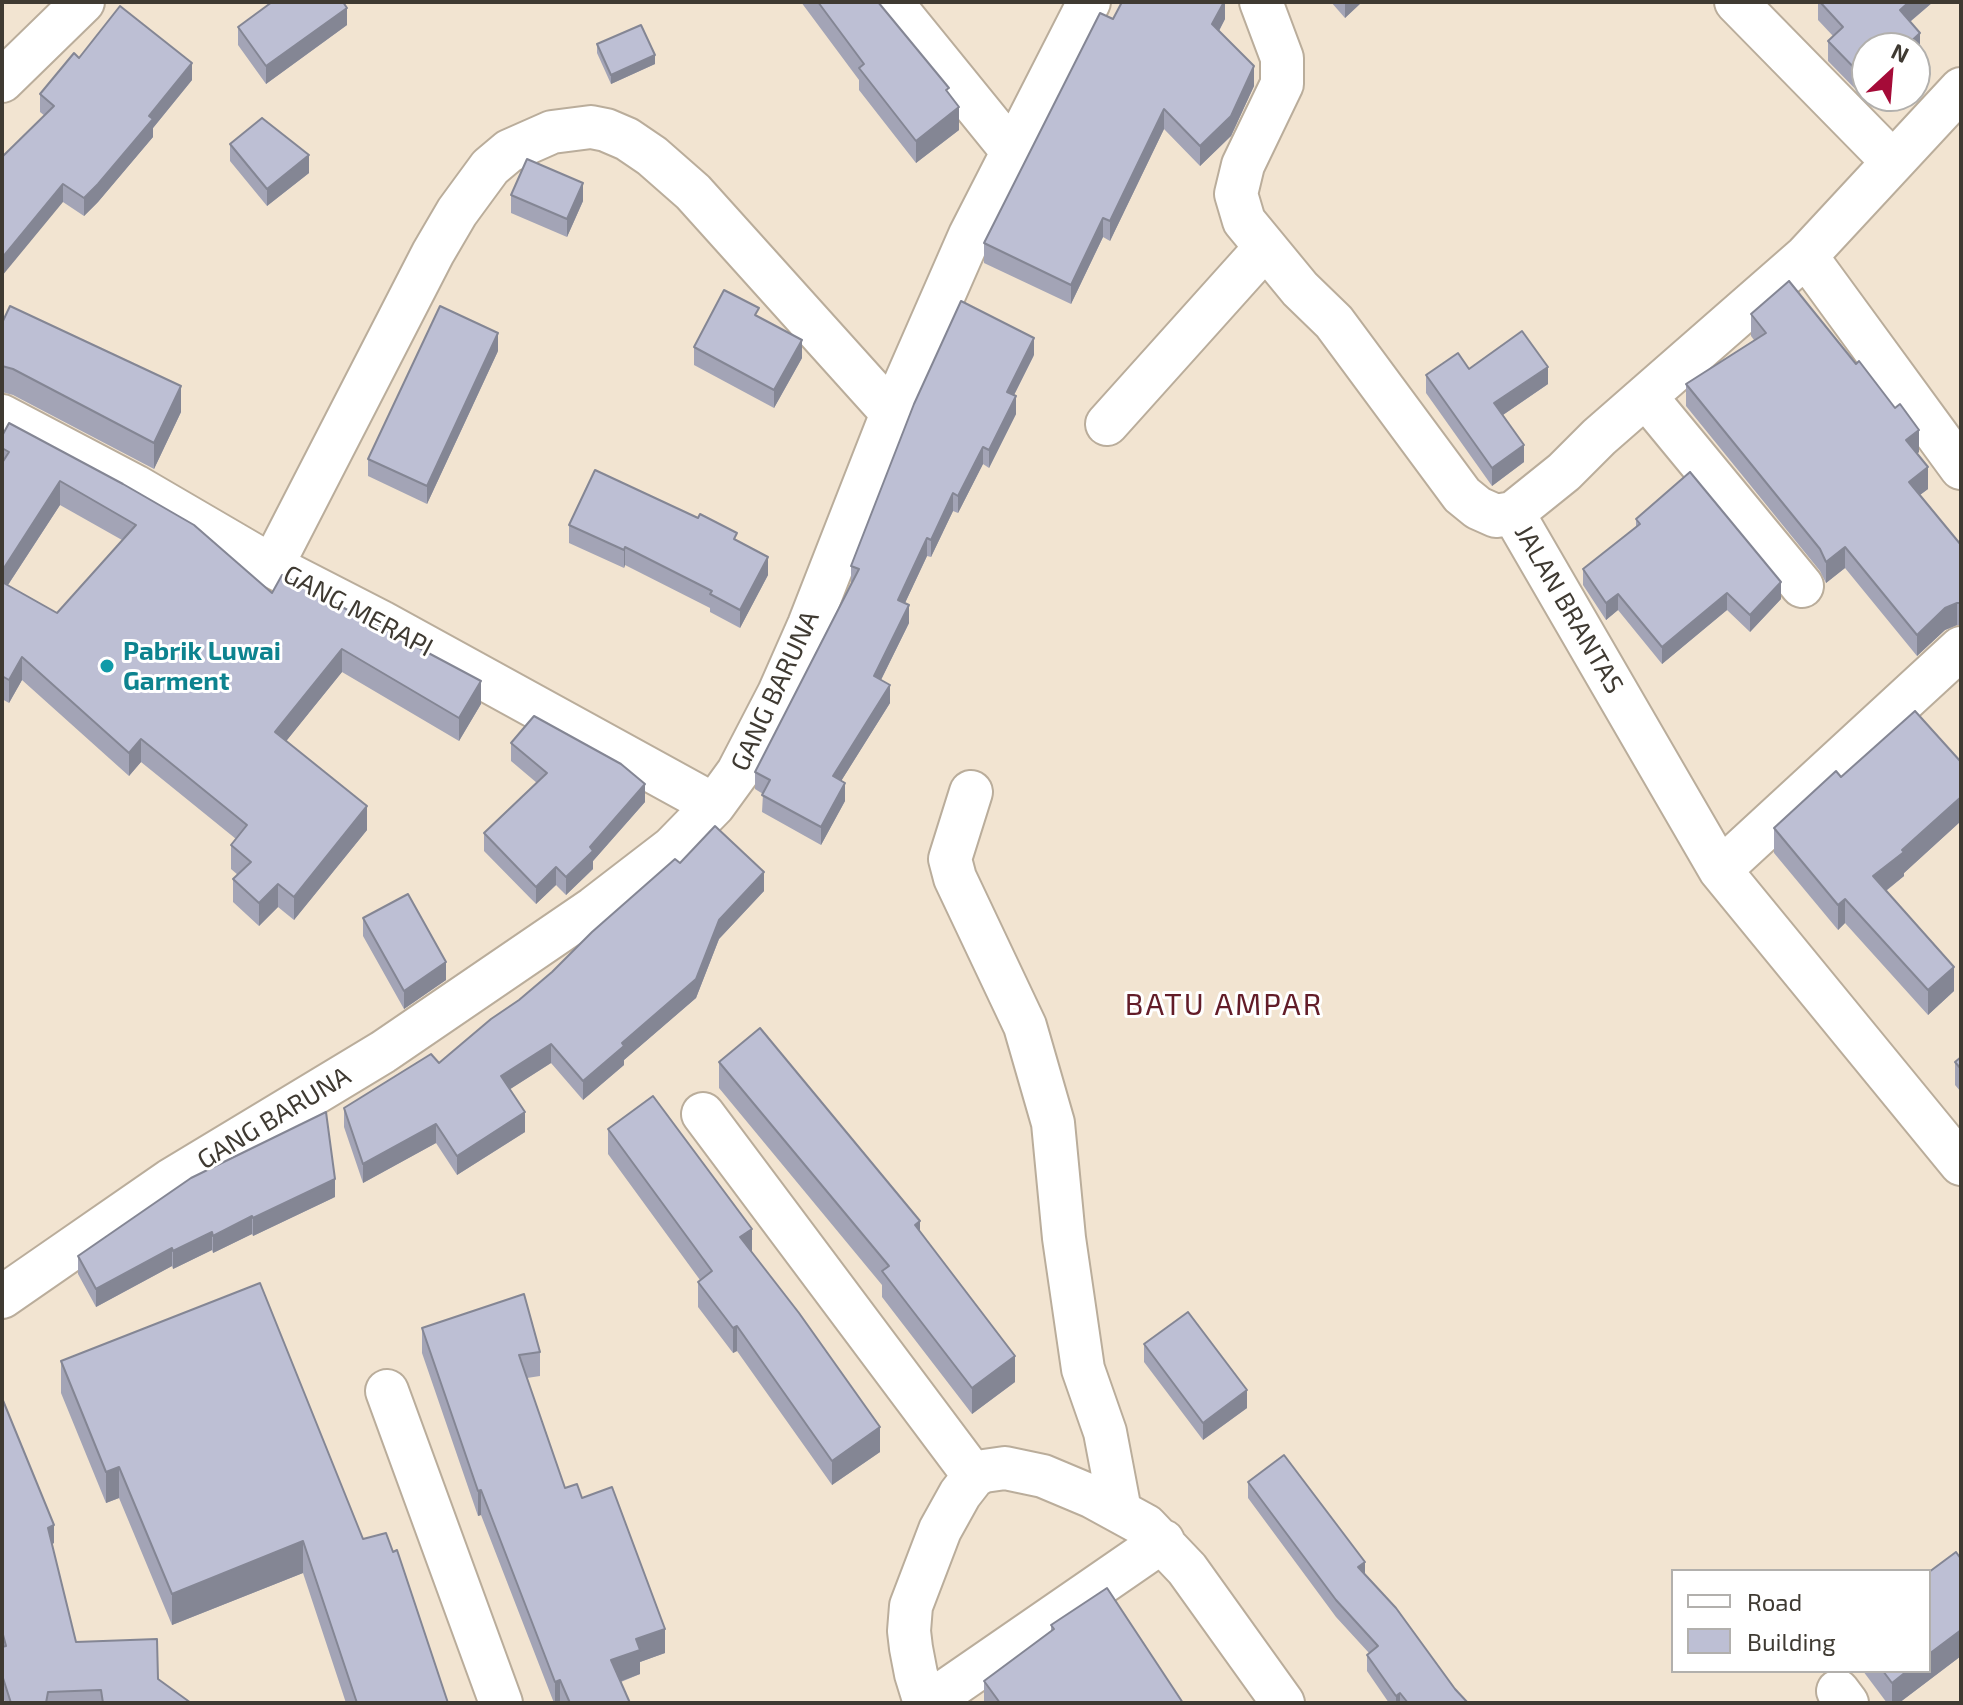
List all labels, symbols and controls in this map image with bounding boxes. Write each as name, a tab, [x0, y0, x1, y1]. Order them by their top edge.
north arrow	[1851, 32, 1931, 112]
text: N	[1888, 37, 1913, 67]
street label: JALAN BRANTAS	[1508, 519, 1630, 699]
street label: GANG MERAPI	[278, 559, 438, 663]
street label: GANG BARUNA	[724, 606, 826, 776]
place label: Pabrik Luwai Garment	[123, 635, 281, 696]
marker: Pabrik Luwai Garment	[98, 657, 116, 675]
district label: BATU AMPAR	[1125, 987, 1323, 1023]
street label: GANG BARUNA	[192, 1060, 356, 1176]
legend	[1671, 1569, 1931, 1673]
text: Road	[1747, 1587, 1802, 1616]
text: Building	[1747, 1627, 1836, 1656]

